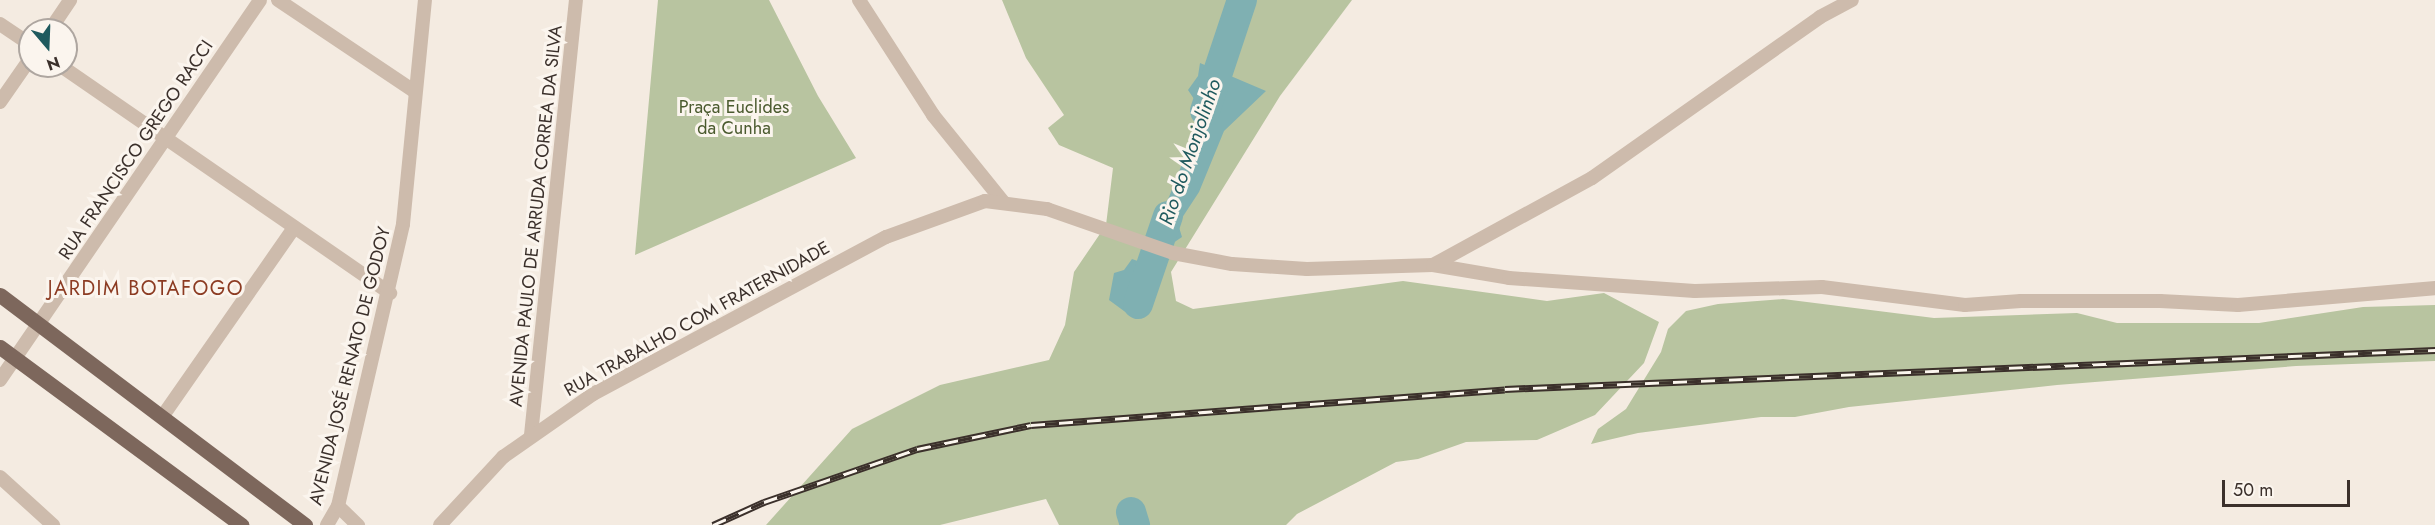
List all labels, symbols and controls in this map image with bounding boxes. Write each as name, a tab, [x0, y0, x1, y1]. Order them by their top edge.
north arrow	[18, 18, 78, 78]
street label: AVENIDA PAULO DE ARRUDA CORREA DA SILVA	[505, 24, 567, 408]
street label: RUA FRANCISCO GREGO RACCI	[54, 36, 218, 264]
water label: Rio do Monjolinho	[1154, 76, 1226, 228]
park label: Praça Euclides da Cunha	[679, 97, 789, 140]
street label: AVENIDA JOSÉ RENATO DE GODOY	[305, 225, 395, 507]
street label: RUA TRABALHO COM FRATERNIDADE	[561, 237, 833, 401]
district label: JARDIM BOTAFOGO	[48, 276, 244, 300]
scale bar	[2225, 468, 2352, 506]
text: 50 m	[2233, 477, 2273, 503]

